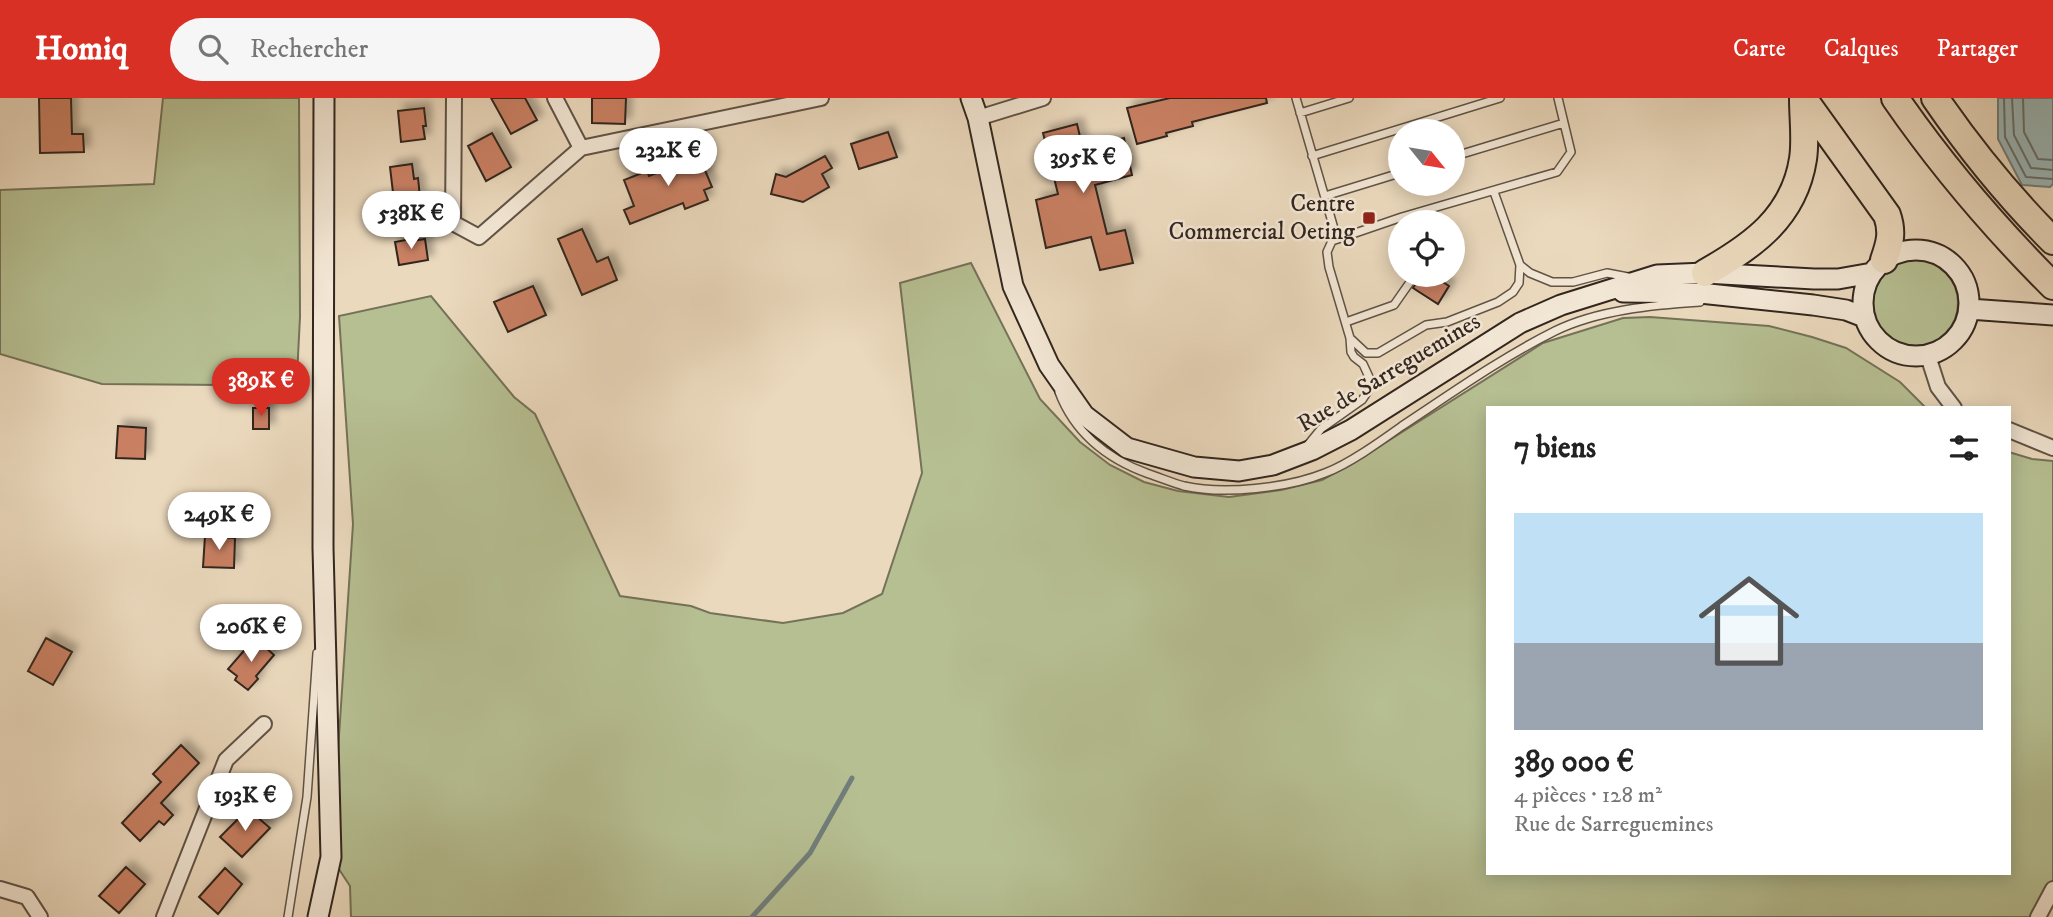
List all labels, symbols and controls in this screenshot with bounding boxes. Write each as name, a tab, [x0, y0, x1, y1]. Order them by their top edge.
search box	[170, 18, 660, 81]
text: Homiq	[35, 29, 128, 70]
icon: search	[194, 30, 232, 68]
text: Rechercher	[250, 33, 368, 66]
text: Carte	[1733, 34, 1786, 64]
text: Calques	[1824, 34, 1899, 64]
text: Partager	[1937, 34, 2018, 64]
north arrow	[1388, 119, 1465, 196]
map controls	[1388, 119, 1465, 287]
pin: 232K €	[611, 129, 725, 188]
text: 232K €	[635, 136, 701, 165]
pin: 395K €	[1026, 136, 1140, 195]
text: 395K €	[1050, 143, 1116, 172]
place label: Centre Commercial Oeting	[1168, 189, 1355, 247]
pin: 538K €	[354, 192, 468, 251]
text: 538K €	[378, 199, 444, 228]
marker: Centre Commercial Oeting	[1361, 210, 1377, 226]
button: locate	[1388, 210, 1465, 287]
street label: Rue de Sarreguemines	[1292, 307, 1486, 439]
pin: 389K €	[204, 358, 318, 418]
text: 389K €	[228, 366, 294, 395]
icon: filters	[1945, 429, 1983, 467]
text: 7 biens	[1514, 430, 1596, 467]
pin: 249K €	[162, 492, 276, 552]
text: 249K €	[184, 500, 254, 529]
icon: home	[1686, 558, 1812, 684]
pin: 206K €	[194, 604, 308, 664]
text: 206K €	[216, 612, 286, 641]
text: 389 000 €	[1514, 744, 1634, 781]
pin: 193K €	[188, 774, 302, 833]
text: 193K €	[213, 781, 277, 810]
text: 4 pièces · 128 m²	[1514, 781, 1662, 810]
text: Rue de Sarreguemines	[1514, 810, 1713, 839]

